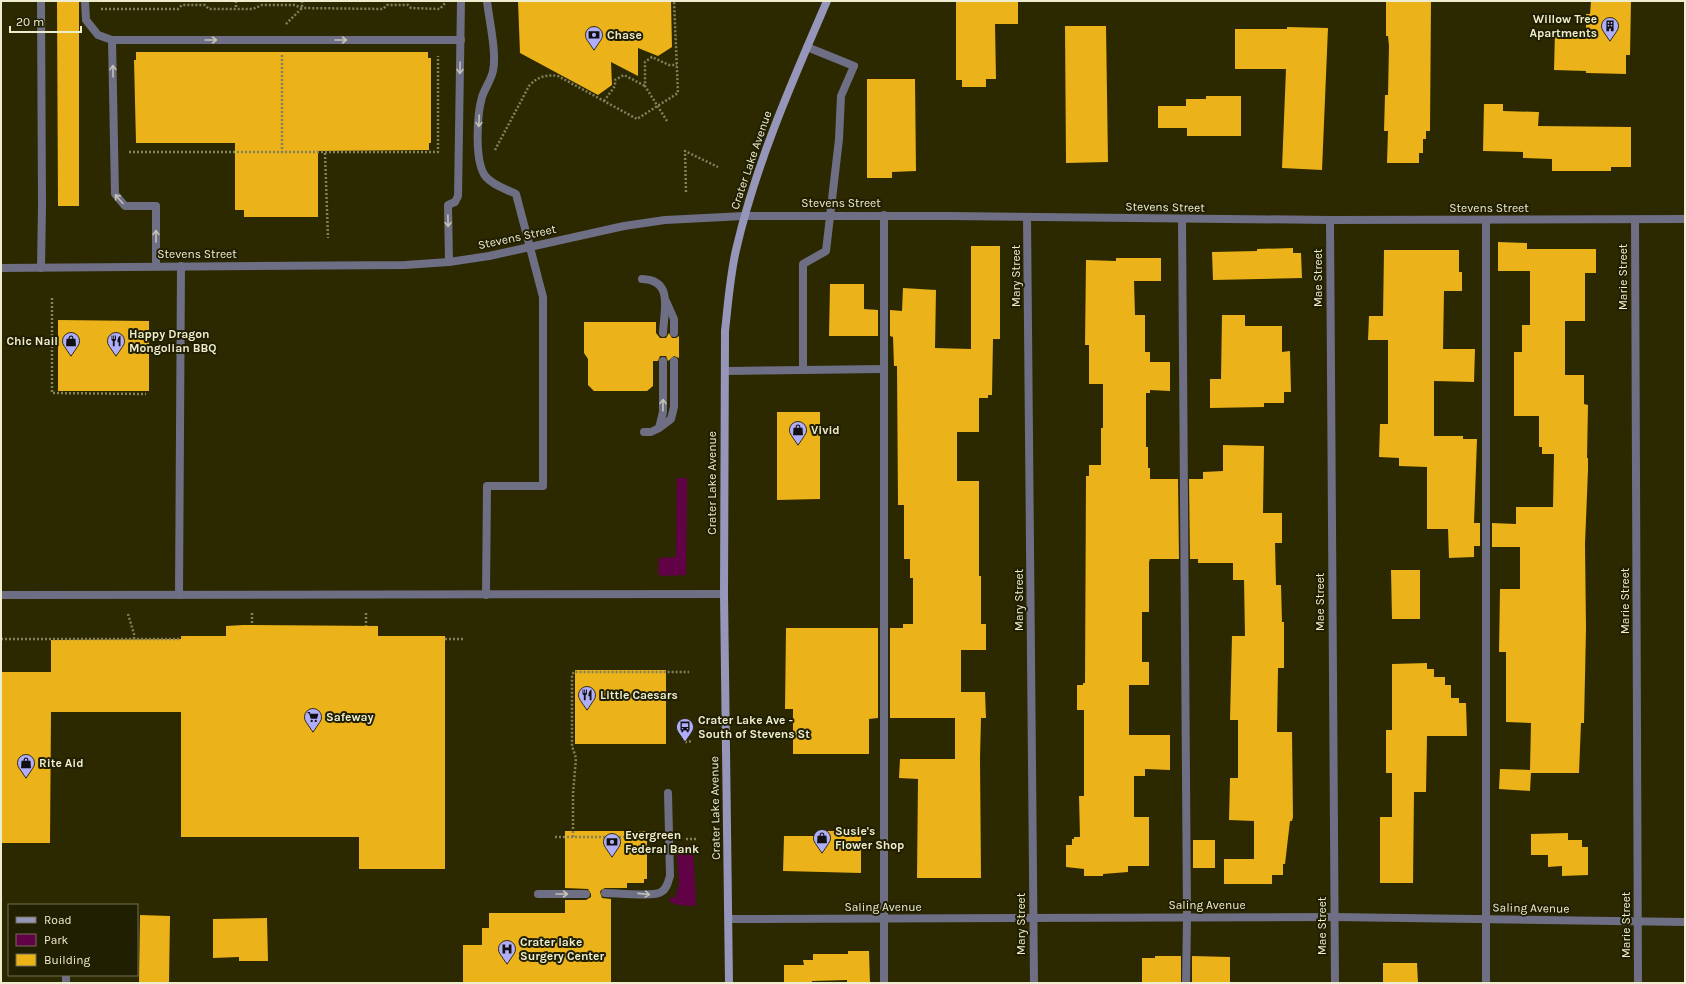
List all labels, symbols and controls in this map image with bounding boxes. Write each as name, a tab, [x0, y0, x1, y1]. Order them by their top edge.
scale bar	[10, 8, 81, 34]
place label: Willow Tree Apartments	[1529, 12, 1597, 40]
text: 20 m	[16, 15, 44, 29]
building icon: Willow Tree Apartments	[1600, 16, 1620, 41]
bank icon: Chase	[584, 25, 604, 50]
place label: Chase	[607, 28, 642, 42]
one-way arrow	[204, 36, 217, 44]
one-way arrow	[334, 36, 347, 44]
one-way arrow	[457, 61, 464, 74]
one-way arrow	[109, 65, 117, 78]
street label: Crater Lake Avenue	[728, 109, 774, 211]
one-way arrow	[476, 114, 483, 127]
one-way arrow	[115, 194, 124, 205]
street label: Stevens Street	[801, 196, 881, 210]
street label: Stevens Street	[1125, 199, 1205, 215]
street label: Stevens Street	[1449, 201, 1529, 215]
one-way arrow	[445, 214, 452, 227]
street label: Stevens Street	[477, 222, 558, 252]
one-way arrow	[152, 230, 160, 243]
street label: Marie Street	[1616, 243, 1630, 310]
street label: Mary Street	[1009, 244, 1023, 307]
street label: Stevens Street	[157, 247, 237, 261]
street label: Mae Street	[1311, 248, 1325, 307]
place label: Happy Dragon Mongolian BBQ	[129, 327, 216, 355]
shop icon: Chic Nail	[61, 331, 81, 356]
restaurant icon: Happy Dragon Mongolian BBQ	[106, 331, 126, 356]
place label: Chic Nail	[6, 334, 58, 348]
one-way arrow	[659, 399, 667, 412]
shop icon: Vivid	[788, 420, 808, 445]
place label: Vivid	[811, 423, 840, 437]
street label: Crater Lake Avenue	[705, 431, 719, 535]
street label: Marie Street	[1618, 567, 1632, 634]
street label: Mary Street	[1012, 568, 1026, 631]
street label: Mae Street	[1313, 572, 1327, 631]
restaurant icon: Little Caesars	[577, 685, 597, 710]
place label: Little Caesars	[600, 688, 678, 702]
supermarket icon: Safeway	[303, 707, 323, 732]
place label: Safeway	[326, 710, 374, 724]
place label: Crater Lake Ave - South of Stevens St	[698, 713, 810, 741]
bus stop icon: Crater Lake Ave - South of Stevens St	[675, 717, 695, 742]
shop icon: Rite Aid	[16, 753, 36, 778]
place label: Rite Aid	[39, 756, 84, 770]
street label: Crater Lake Avenue	[707, 756, 723, 860]
place label: Susie's Flower Shop	[835, 824, 904, 852]
place label: Evergreen Federal Bank	[625, 828, 699, 856]
shop icon: Susie's Flower Shop	[812, 828, 832, 853]
bank icon: Evergreen Federal Bank	[602, 832, 622, 857]
one-way arrow	[555, 890, 568, 898]
one-way arrow	[637, 890, 650, 898]
street label: Marie Street	[1619, 891, 1633, 958]
street label: Mary Street	[1014, 892, 1028, 955]
street label: Mae Street	[1315, 896, 1329, 955]
street label: Saling Avenue	[1168, 898, 1246, 912]
street label: Saling Avenue	[844, 900, 922, 914]
street label: Saling Avenue	[1492, 900, 1570, 916]
legend	[8, 904, 138, 976]
text: Road	[44, 913, 72, 927]
text: Park	[44, 933, 69, 947]
place label: Crater lake Surgery Center	[520, 935, 604, 963]
hospital icon: Crater lake Surgery Center	[497, 939, 517, 964]
text: Building	[44, 953, 91, 967]

